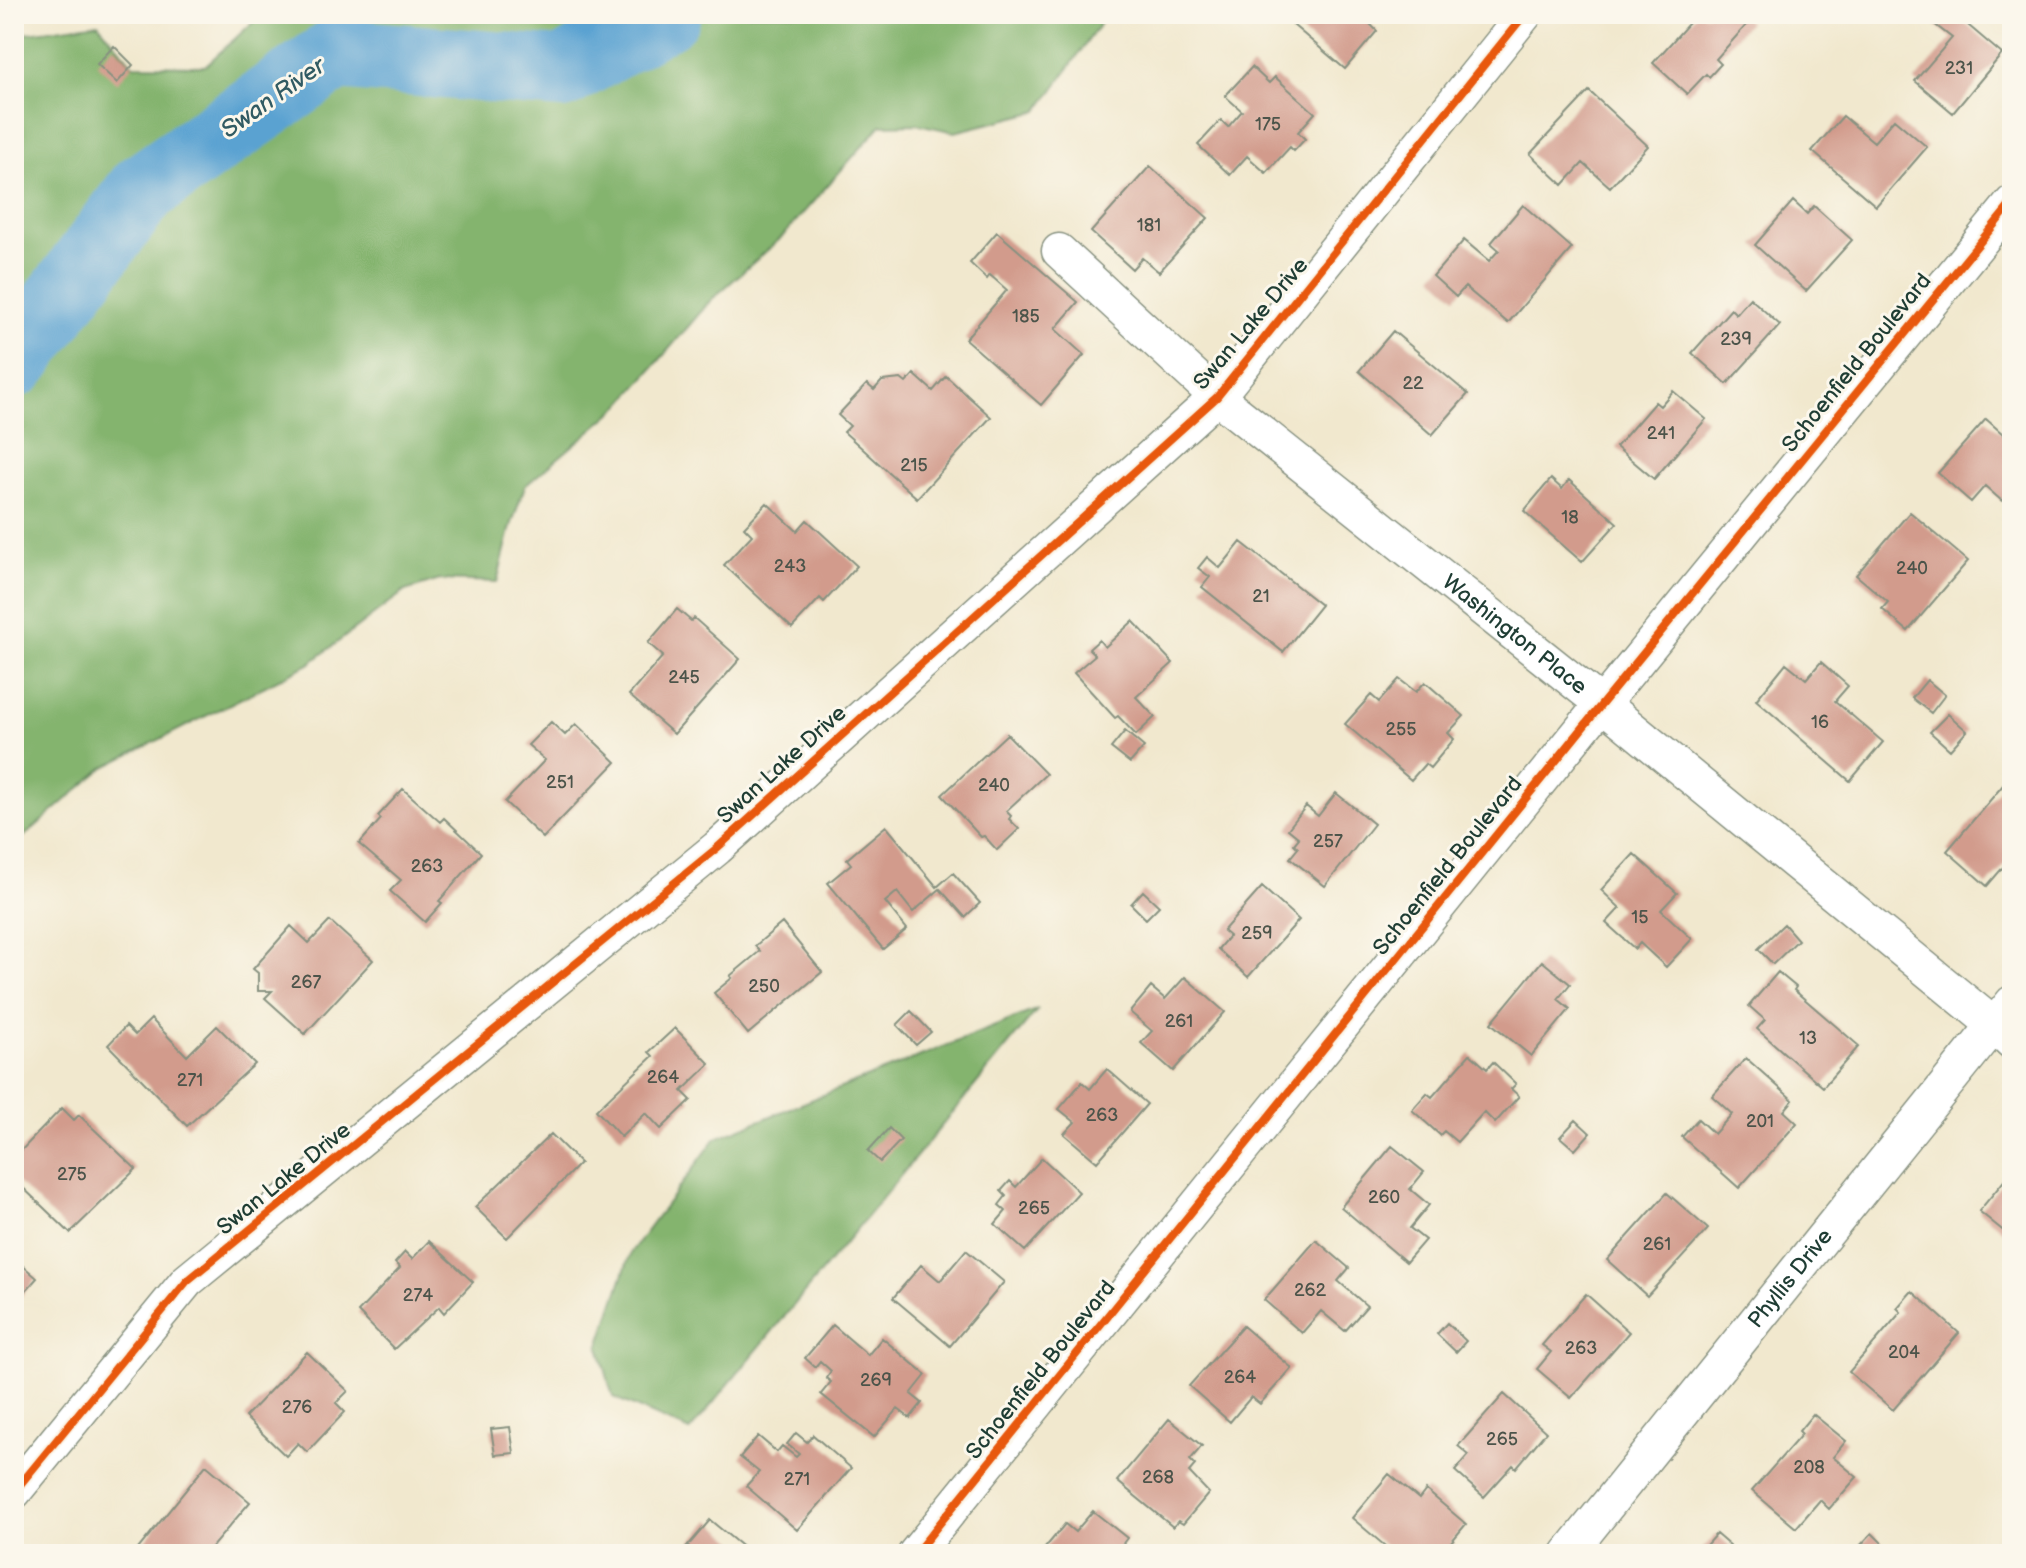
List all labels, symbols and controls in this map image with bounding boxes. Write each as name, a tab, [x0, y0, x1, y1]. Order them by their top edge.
water label: Swan River	[215, 50, 333, 144]
house number: 231	[1945, 58, 1973, 79]
house number: 175	[1255, 114, 1281, 135]
house number: 181	[1137, 215, 1161, 236]
street label: Swan Lake Drive	[1188, 252, 1314, 396]
street label: Schoenfield Boulevard	[1777, 268, 1937, 458]
house number: 185	[1012, 306, 1040, 327]
house number: 239	[1720, 329, 1752, 350]
house number: 22	[1402, 373, 1424, 394]
house number: 241	[1647, 423, 1675, 444]
house number: 215	[900, 455, 928, 476]
house number: 18	[1561, 507, 1579, 528]
house number: 243	[774, 556, 806, 577]
house number: 240	[1896, 558, 1928, 579]
street label: Washington Place	[1437, 569, 1593, 700]
house number: 21	[1252, 586, 1270, 607]
house number: 245	[668, 667, 700, 688]
street label: Swan Lake Drive	[712, 700, 852, 830]
house number: 16	[1811, 712, 1829, 733]
house number: 255	[1385, 719, 1417, 740]
street label: Schoenfield Boulevard	[1368, 771, 1528, 961]
house number: 251	[546, 772, 574, 793]
house number: 240	[978, 775, 1010, 796]
house number: 257	[1313, 831, 1343, 852]
house number: 263	[411, 856, 443, 877]
house number: 15	[1631, 907, 1649, 928]
house number: 259	[1241, 923, 1273, 944]
house number: 267	[291, 972, 321, 993]
house number: 250	[748, 976, 780, 997]
house number: 261	[1165, 1011, 1193, 1032]
house number: 13	[1799, 1028, 1817, 1049]
house number: 264	[647, 1067, 679, 1088]
house number: 271	[177, 1070, 203, 1091]
house number: 263	[1086, 1105, 1118, 1126]
house number: 201	[1746, 1111, 1774, 1132]
street label: Swan Lake Drive	[212, 1117, 356, 1241]
house number: 275	[57, 1164, 87, 1185]
house number: 260	[1368, 1187, 1400, 1208]
house number: 265	[1018, 1198, 1050, 1219]
street label: Phyllis Drive	[1742, 1223, 1838, 1333]
house number: 261	[1643, 1234, 1671, 1255]
street label: Schoenfield Boulevard	[961, 1275, 1121, 1465]
house number: 262	[1294, 1280, 1326, 1301]
house number: 274	[403, 1285, 433, 1306]
house number: 263	[1565, 1338, 1597, 1359]
house number: 204	[1888, 1342, 1920, 1363]
house number: 264	[1224, 1367, 1256, 1388]
house number: 269	[860, 1370, 892, 1391]
house number: 276	[282, 1397, 312, 1418]
house number: 265	[1486, 1429, 1518, 1450]
house number: 208	[1793, 1457, 1825, 1478]
house number: 268	[1142, 1467, 1174, 1488]
house number: 271	[784, 1469, 810, 1490]

